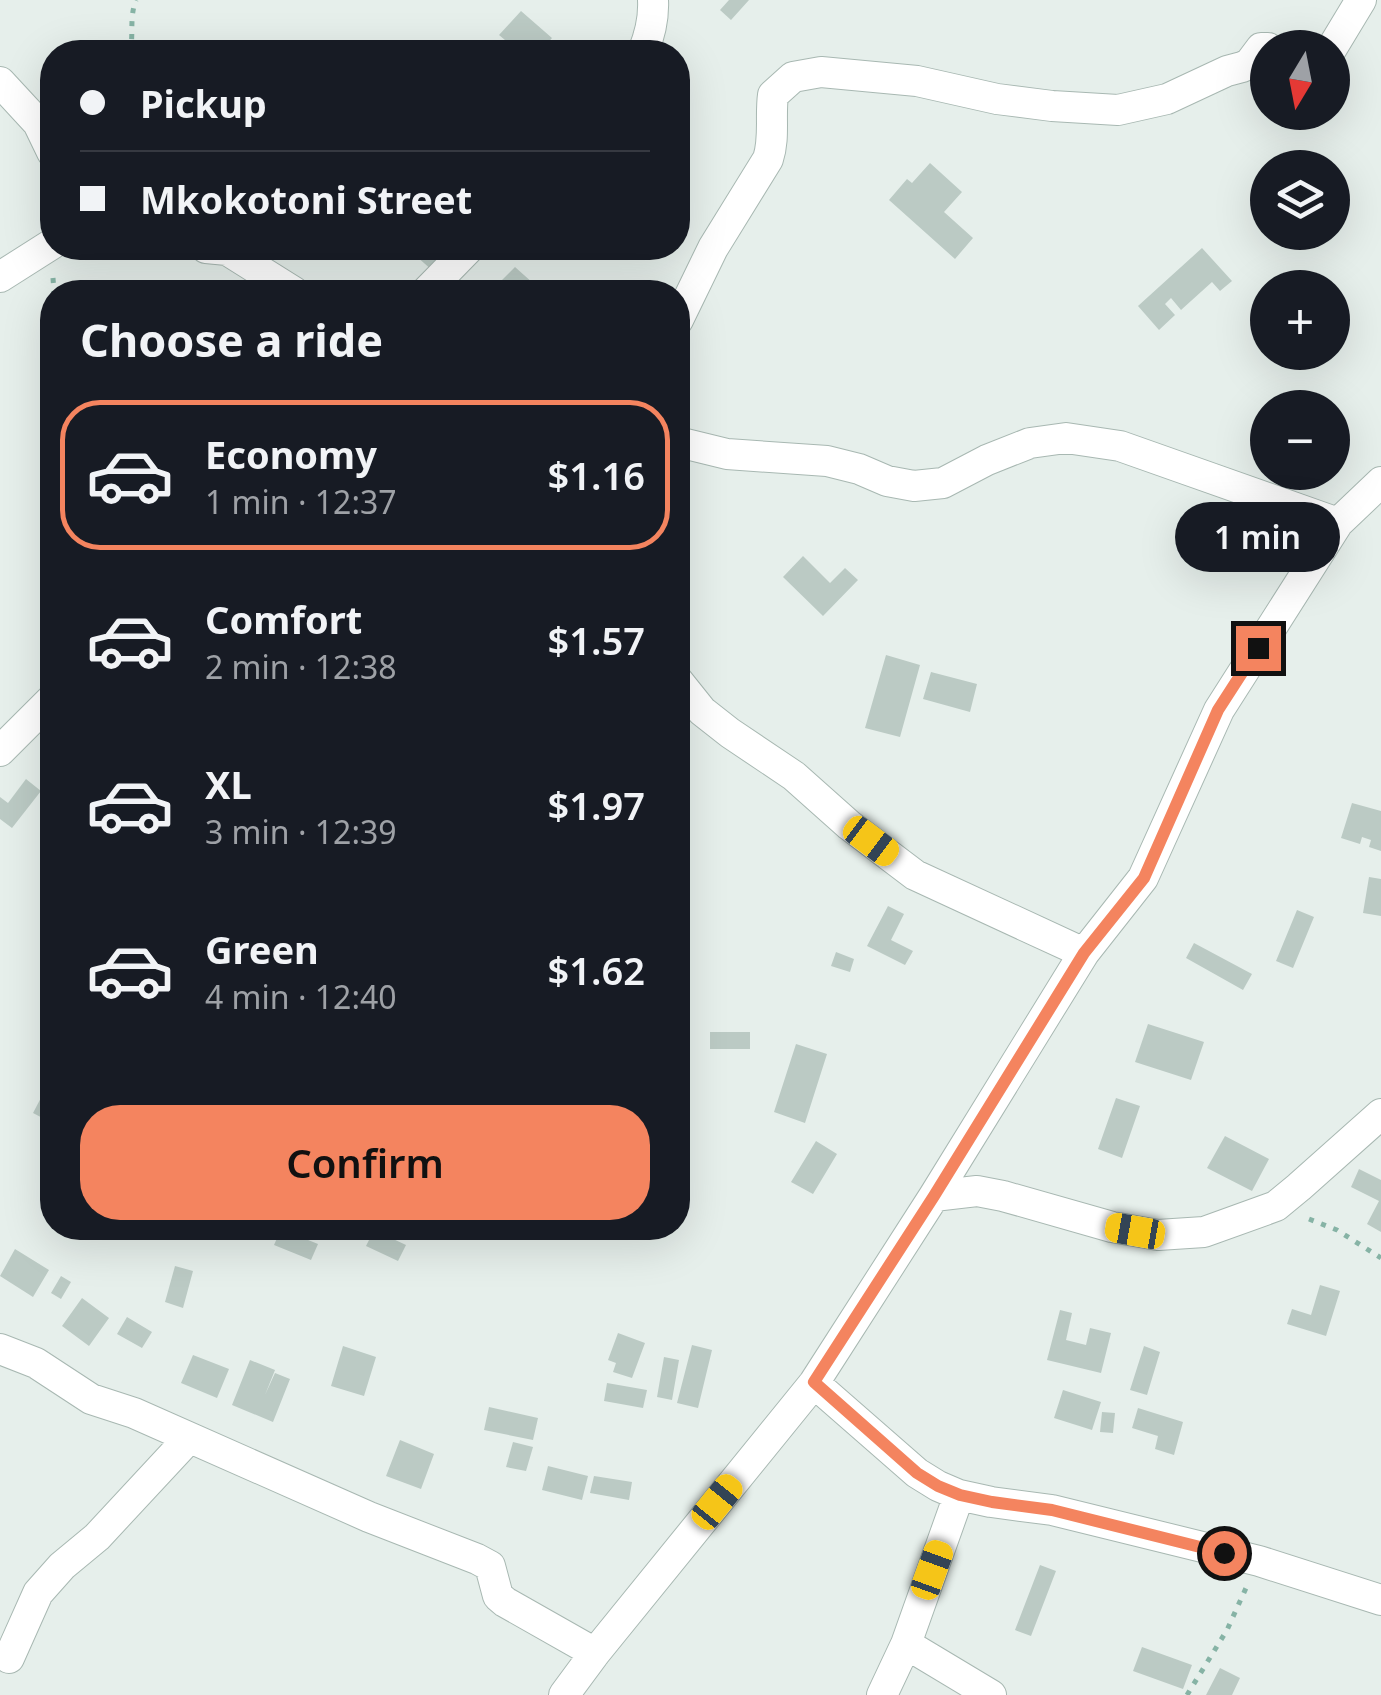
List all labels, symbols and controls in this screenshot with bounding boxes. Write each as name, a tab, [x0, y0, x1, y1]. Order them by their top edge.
north arrow	[1250, 30, 1350, 130]
map controls	[1250, 30, 1350, 490]
text: Pickup	[140, 77, 267, 129]
button: layers	[1250, 150, 1350, 250]
text: Mkokotoni Street	[140, 173, 472, 225]
button: +	[1250, 270, 1350, 370]
text: Choose a ride	[80, 309, 383, 370]
button: −	[1250, 390, 1350, 490]
text: Economy	[205, 428, 377, 480]
icon: car	[85, 430, 175, 520]
text: $1.16	[548, 449, 645, 501]
text: 1 min · 12:37	[205, 480, 397, 523]
callout: 1 min	[1176, 503, 1340, 573]
text: 1 min	[1214, 515, 1301, 558]
text: Comfort	[205, 593, 362, 645]
icon: car	[85, 595, 175, 685]
text: $1.57	[548, 614, 645, 666]
route end	[1236, 626, 1281, 671]
text: 2 min · 12:38	[205, 645, 397, 688]
text: XL	[205, 758, 252, 810]
icon: car	[85, 760, 175, 850]
text: $1.97	[548, 779, 645, 831]
text: 3 min · 12:39	[205, 810, 397, 853]
car	[838, 811, 904, 871]
text: Green	[205, 923, 319, 975]
icon: car	[85, 925, 175, 1015]
text: $1.62	[548, 944, 645, 996]
text: 4 min · 12:40	[205, 975, 397, 1018]
button: Confirm	[80, 1105, 650, 1220]
car	[1103, 1211, 1167, 1251]
car	[686, 1469, 748, 1535]
route start	[1202, 1531, 1247, 1576]
car	[908, 1537, 956, 1603]

